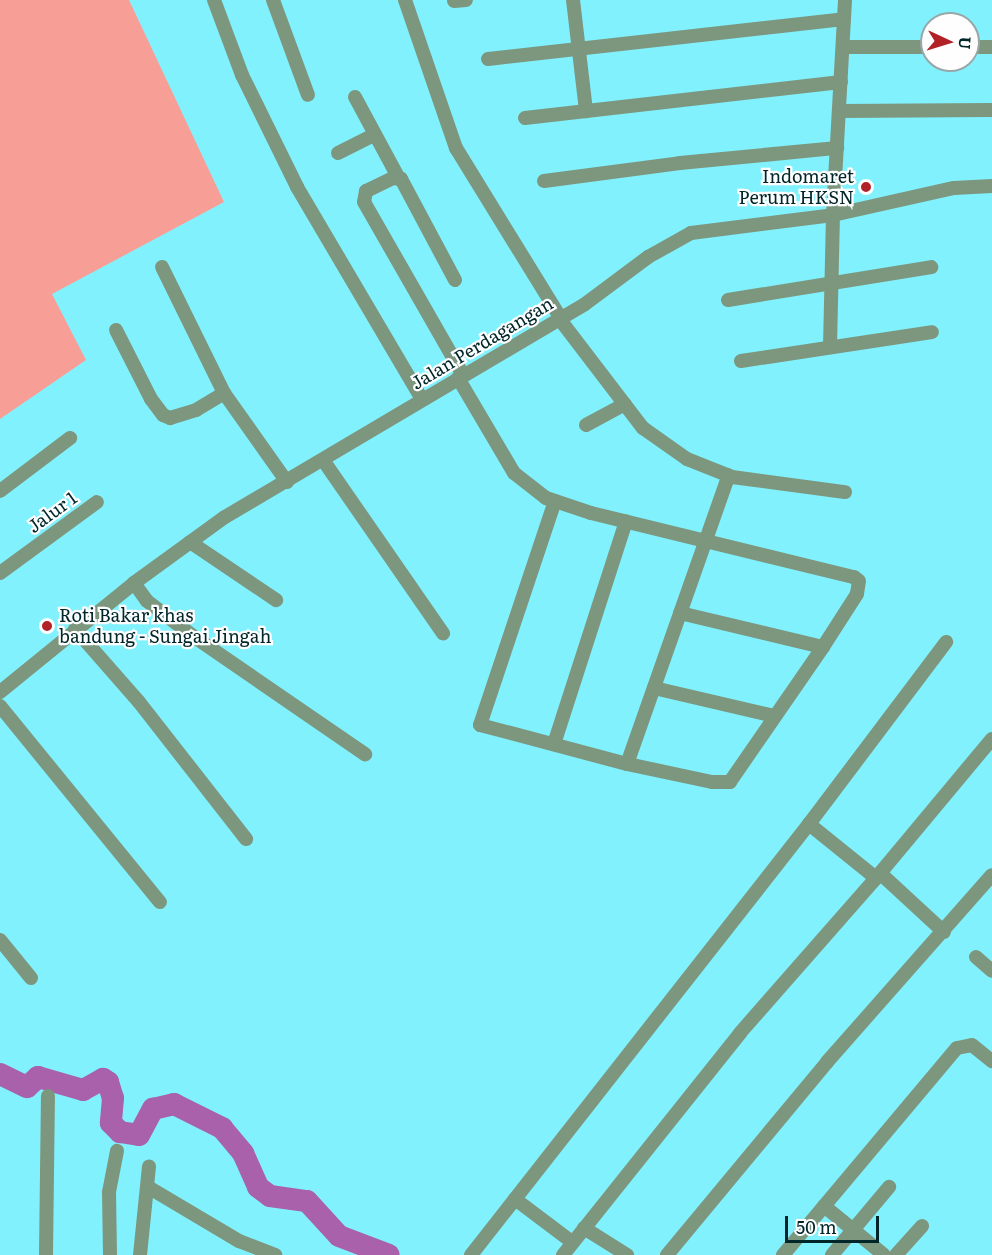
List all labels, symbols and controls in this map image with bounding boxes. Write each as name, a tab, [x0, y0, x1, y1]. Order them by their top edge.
north arrow	[920, 12, 980, 72]
text: U	[954, 36, 978, 50]
place label: Indomaret Perum HKSN	[739, 166, 854, 208]
marker: Indomaret Perum HKSN	[859, 180, 873, 194]
street label: Jalan Perdagangan	[407, 292, 557, 394]
street label: Jalur 1	[23, 487, 81, 537]
place label: Roti Bakar khas bandung - Sungai Jingah	[59, 605, 271, 648]
marker: Roti Bakar khas bandung - Sungai Jingah	[40, 619, 54, 633]
scale bar	[788, 1204, 882, 1242]
text: 50 m	[796, 1213, 837, 1240]

